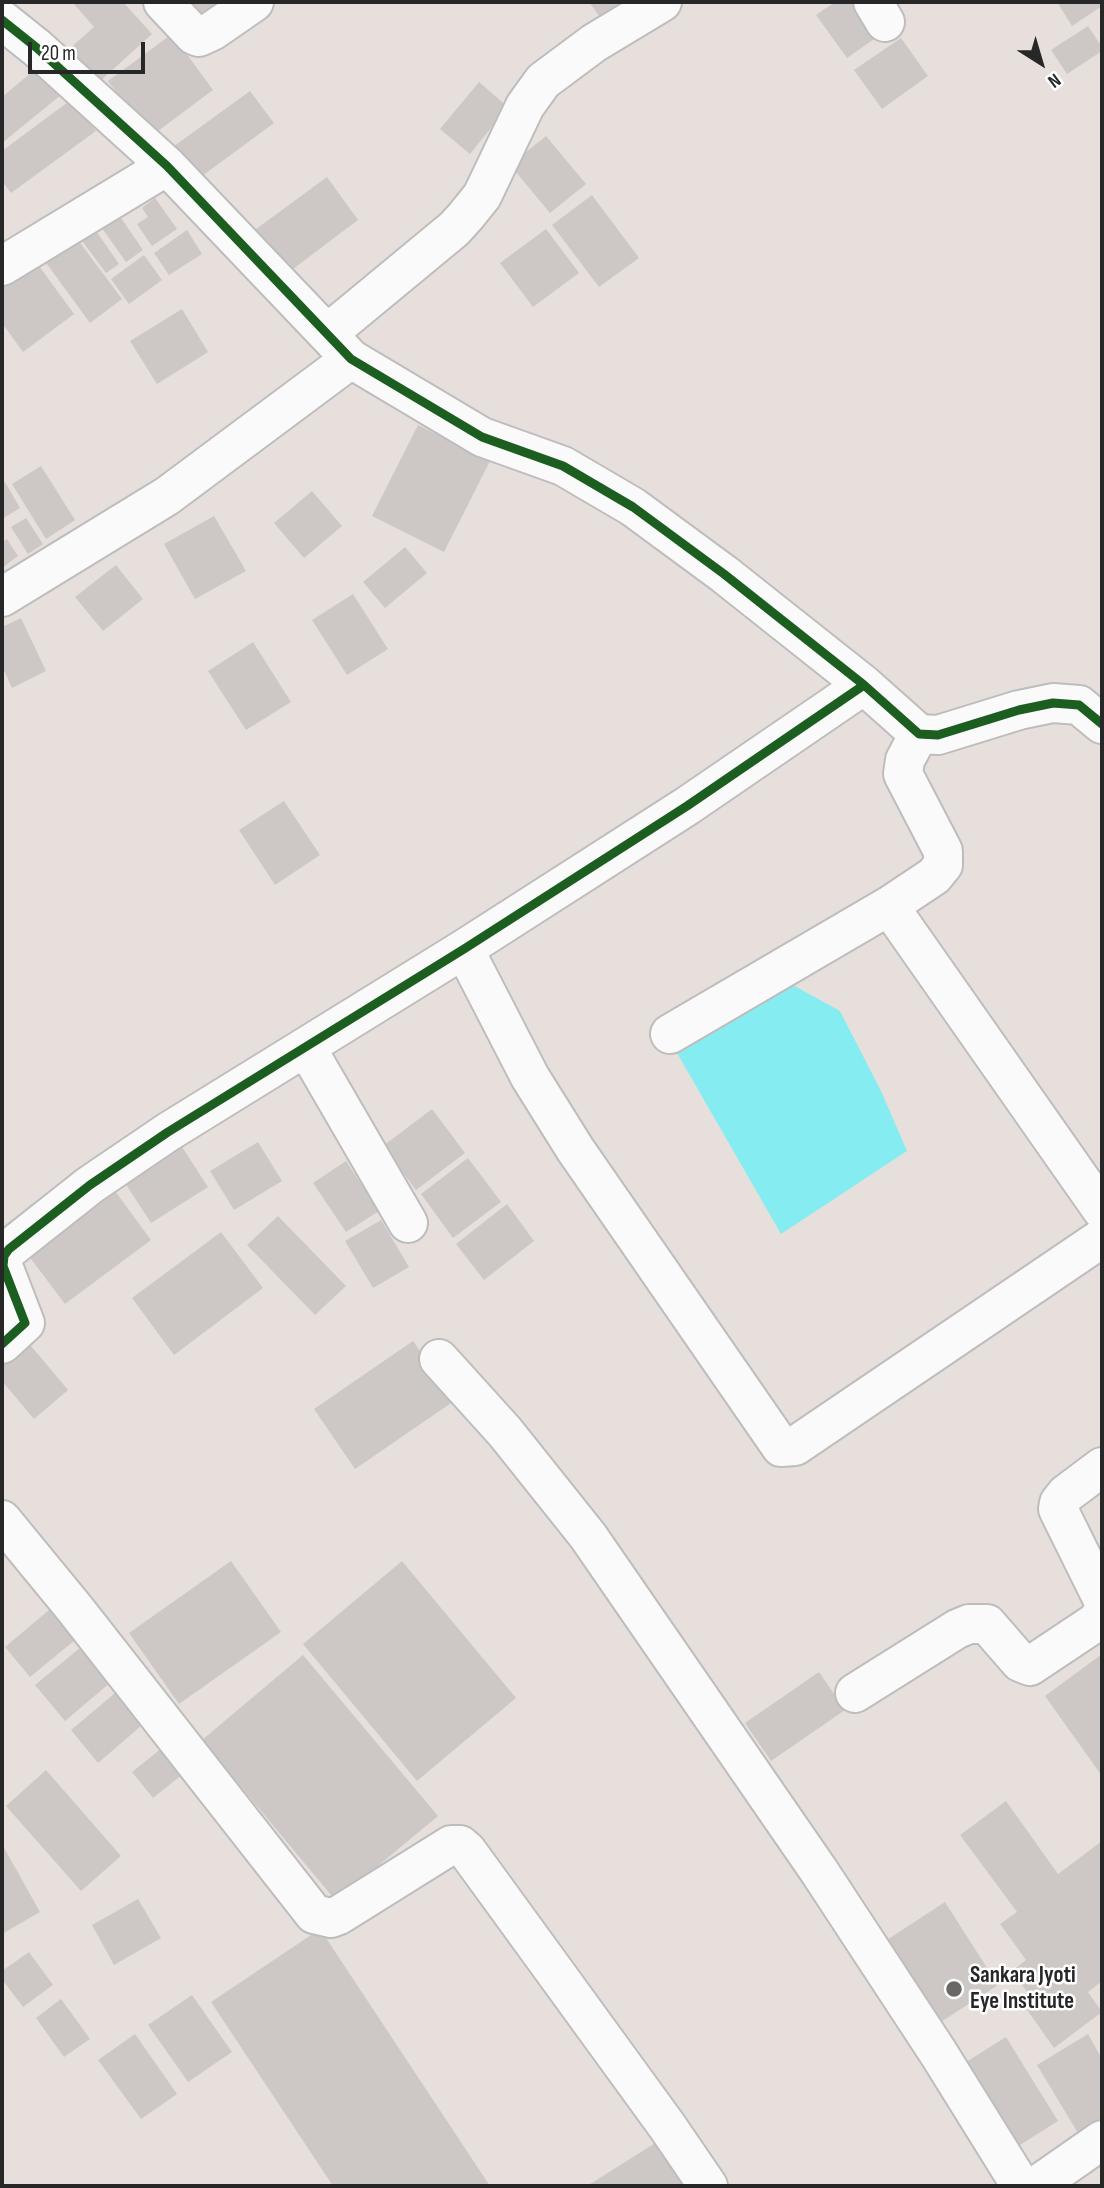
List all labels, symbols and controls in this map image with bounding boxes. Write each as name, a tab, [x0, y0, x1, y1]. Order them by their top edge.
scale bar	[32, 28, 149, 72]
north arrow	[1006, 28, 1076, 98]
text: 20 m	[41, 41, 76, 66]
text: N	[1043, 68, 1065, 92]
place label: Sankara Jyoti Eye Institute	[970, 1962, 1076, 2016]
marker: Sankara Jyoti Eye Institute	[944, 1979, 964, 1999]

